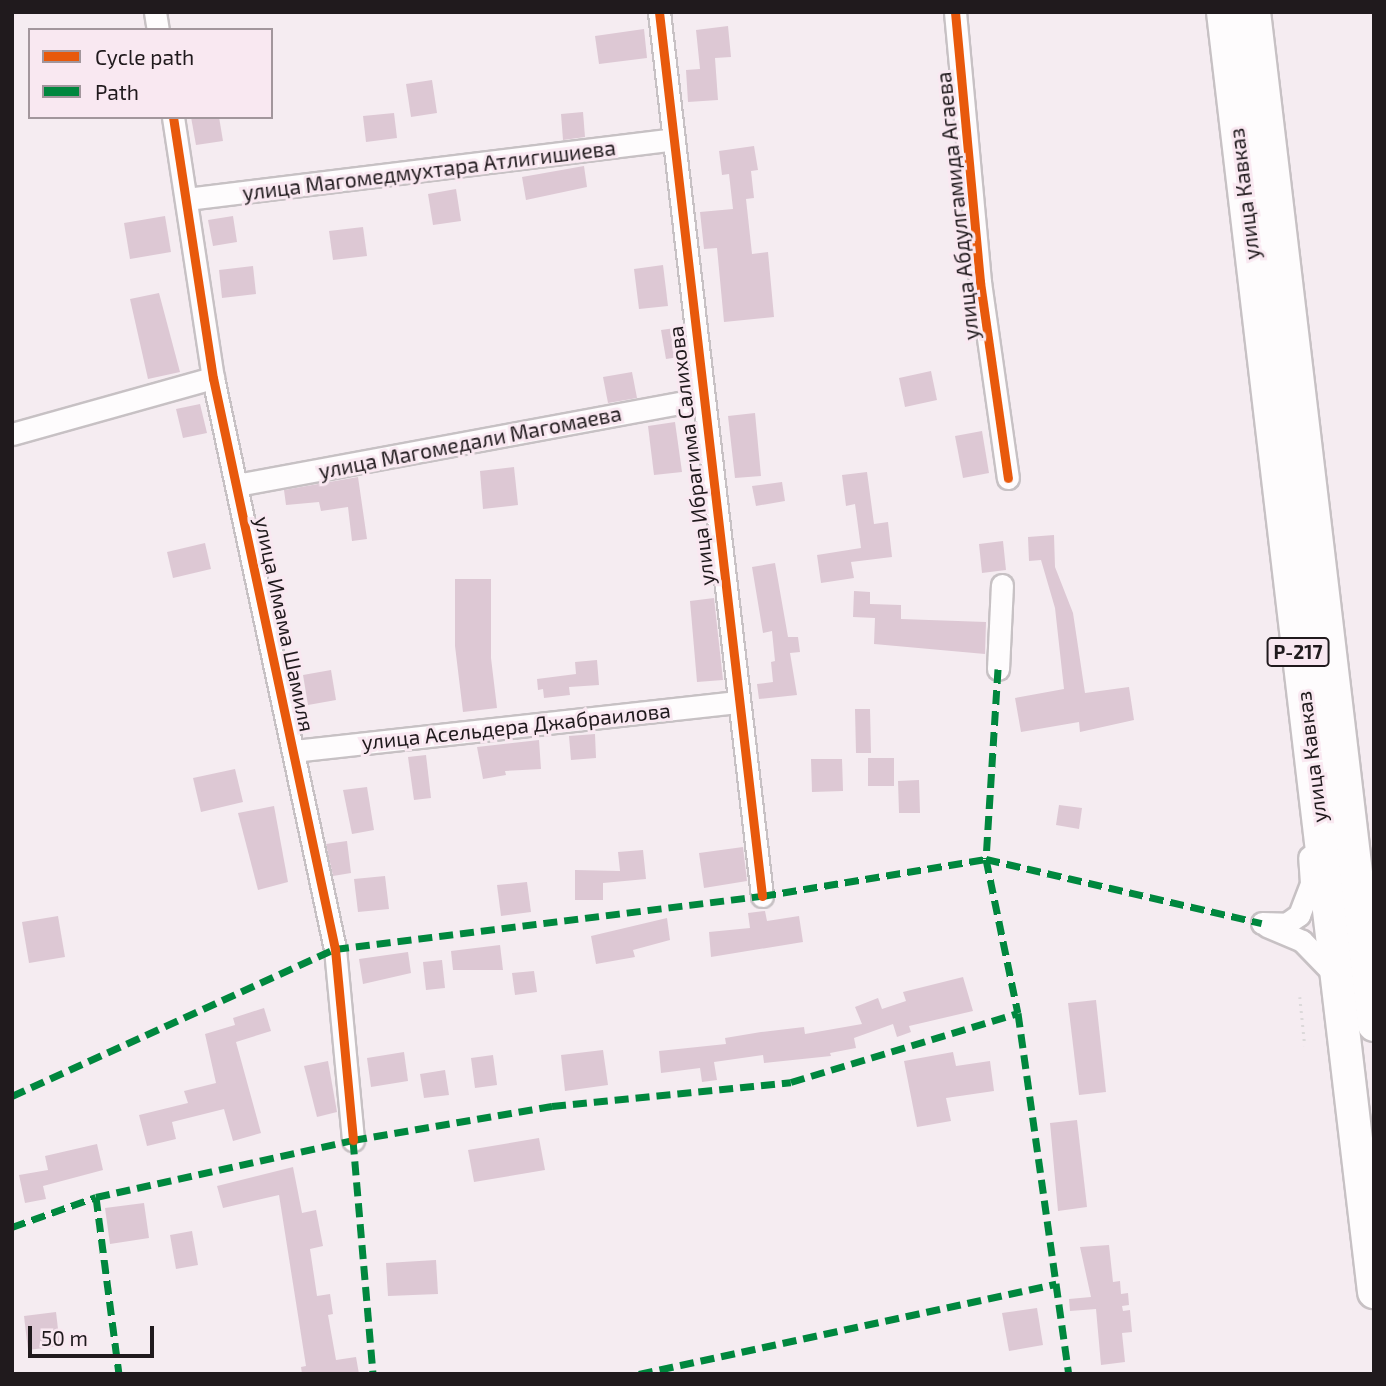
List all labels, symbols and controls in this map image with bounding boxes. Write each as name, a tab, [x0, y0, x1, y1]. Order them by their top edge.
legend	[28, 28, 273, 119]
text: Cycle path	[95, 44, 194, 69]
street label: улица Абдулгамида Агаева	[930, 71, 984, 341]
text: Path	[95, 79, 139, 104]
street label: улица Кавказ	[1223, 127, 1265, 261]
street label: улица Магомедмухтара Атлигишиева	[241, 135, 617, 205]
street label: улица Ибрагима Салихова	[663, 325, 719, 587]
street label: улица Магомедали Магомаева	[317, 400, 623, 484]
street label: улица Имама Шамиля	[250, 514, 320, 734]
road number: Р-217	[1266, 636, 1330, 667]
street label: улица Кавказ	[1290, 690, 1332, 824]
street label: улица Асельдера Джабраилова	[360, 697, 672, 755]
scale bar	[32, 1312, 158, 1356]
text: 50 m	[41, 1325, 88, 1350]

